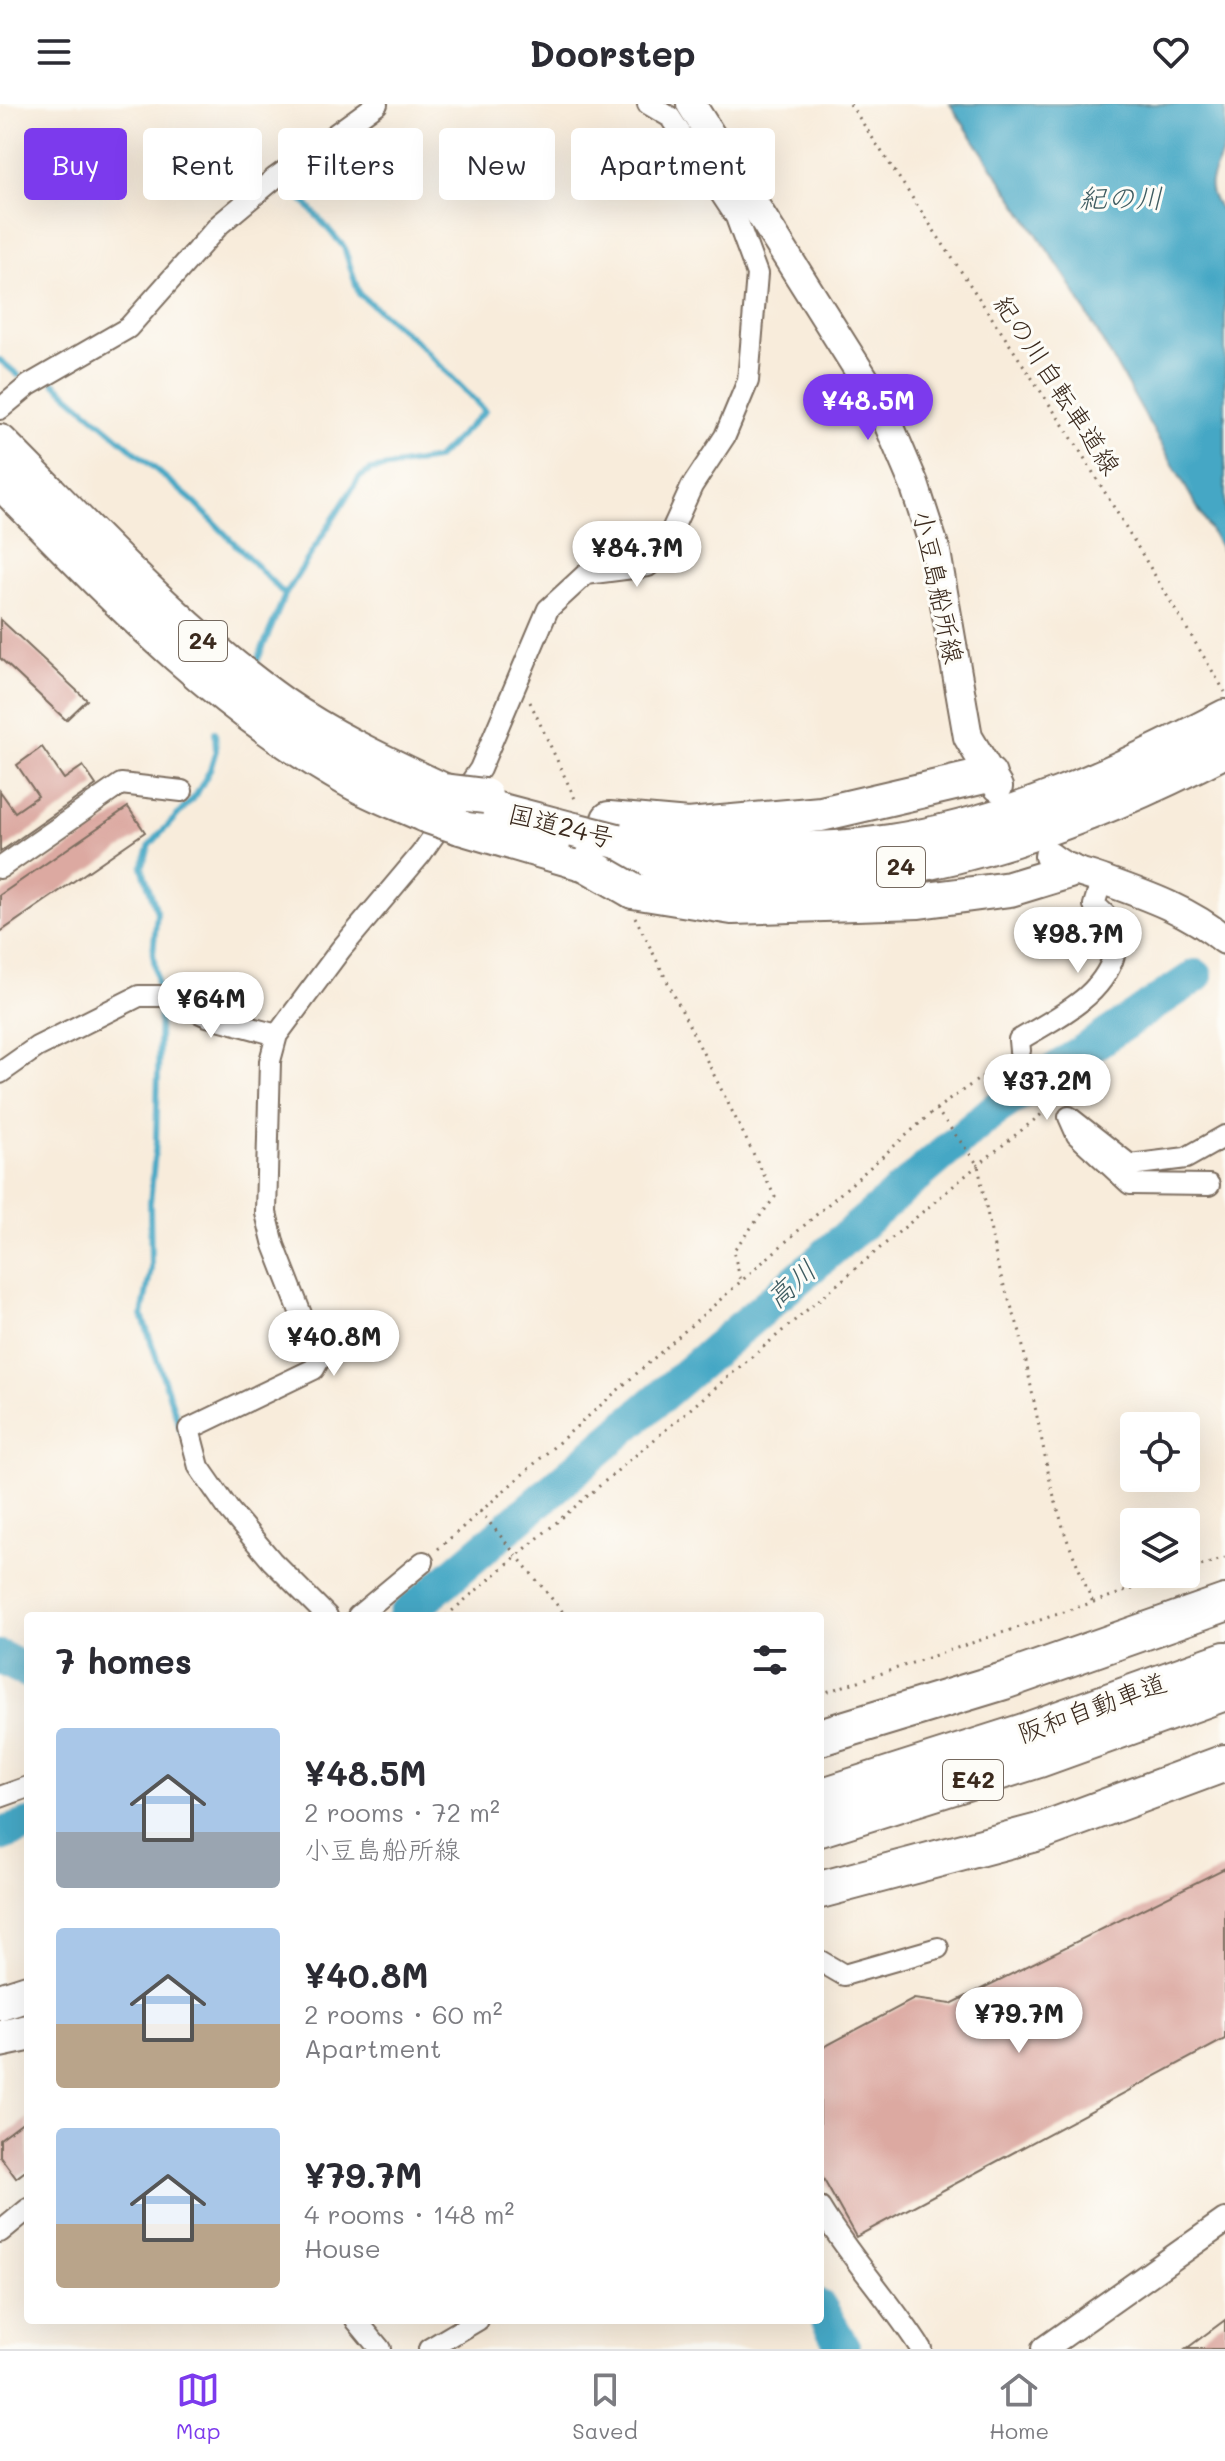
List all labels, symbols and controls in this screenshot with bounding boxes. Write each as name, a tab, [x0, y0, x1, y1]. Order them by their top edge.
text: Doorstep	[529, 29, 696, 76]
icon: menu	[32, 30, 76, 74]
icon: heart	[1149, 30, 1193, 74]
chip: Buy	[24, 128, 127, 200]
chip: Rent	[143, 128, 262, 200]
chip: Filters	[278, 128, 423, 200]
chip: New	[439, 128, 555, 200]
chip: Apartment	[571, 128, 775, 200]
water label: 紀の川	[1079, 179, 1163, 215]
street label: 紀の川自転車道線	[987, 288, 1129, 481]
pin: ¥48.5M	[803, 374, 933, 442]
text: ¥48.5M	[821, 383, 915, 417]
street label: 小豆島船所線	[906, 507, 972, 667]
pin: ¥84.7M	[572, 521, 702, 589]
text: ¥84.7M	[590, 530, 684, 564]
road number: 24	[179, 621, 227, 661]
street label: 国道24号	[505, 796, 618, 855]
road number: 24	[877, 847, 925, 887]
pin: ¥98.7M	[1013, 907, 1143, 975]
text: ¥98.7M	[1032, 916, 1124, 950]
pin: ¥64M	[164, 972, 258, 1040]
text: ¥64M	[176, 981, 246, 1015]
pin: ¥37.2M	[982, 1054, 1112, 1122]
text: ¥37.2M	[1002, 1063, 1092, 1097]
water label: 高川	[757, 1251, 823, 1315]
pin: ¥40.8M	[269, 1310, 399, 1378]
text: ¥40.8M	[286, 1319, 382, 1353]
map controls	[1120, 1412, 1200, 1588]
button: locate	[1120, 1412, 1200, 1492]
button: layers	[1120, 1508, 1200, 1588]
text: 7 homes	[56, 1638, 192, 1683]
icon: filters	[748, 1638, 792, 1682]
street label: 阪和自動車道	[1013, 1664, 1171, 1750]
text: ¥48.5M	[304, 1750, 427, 1795]
icon: home	[120, 1760, 216, 1856]
road number: E42	[943, 1760, 1003, 1800]
text: 2 rooms · 72 m²	[304, 1795, 500, 1829]
text: 小豆島船所線	[304, 1832, 460, 1866]
text: ¥40.8M	[304, 1952, 429, 1997]
icon: home	[120, 1960, 216, 2056]
pin: ¥79.7M	[954, 1987, 1084, 2055]
text: ¥79.7M	[974, 1996, 1064, 2030]
text: 2 rooms · 60 m²	[304, 1997, 503, 2031]
text: Apartment	[304, 2031, 441, 2065]
text: ¥79.7M	[304, 2152, 423, 2197]
icon: home	[120, 2160, 216, 2256]
text: 4 rooms · 148 m²	[304, 2197, 514, 2231]
text: House	[304, 2231, 381, 2265]
tab: Map	[176, 2368, 221, 2445]
tab: Saved	[572, 2368, 638, 2445]
tab: Home	[989, 2368, 1049, 2445]

